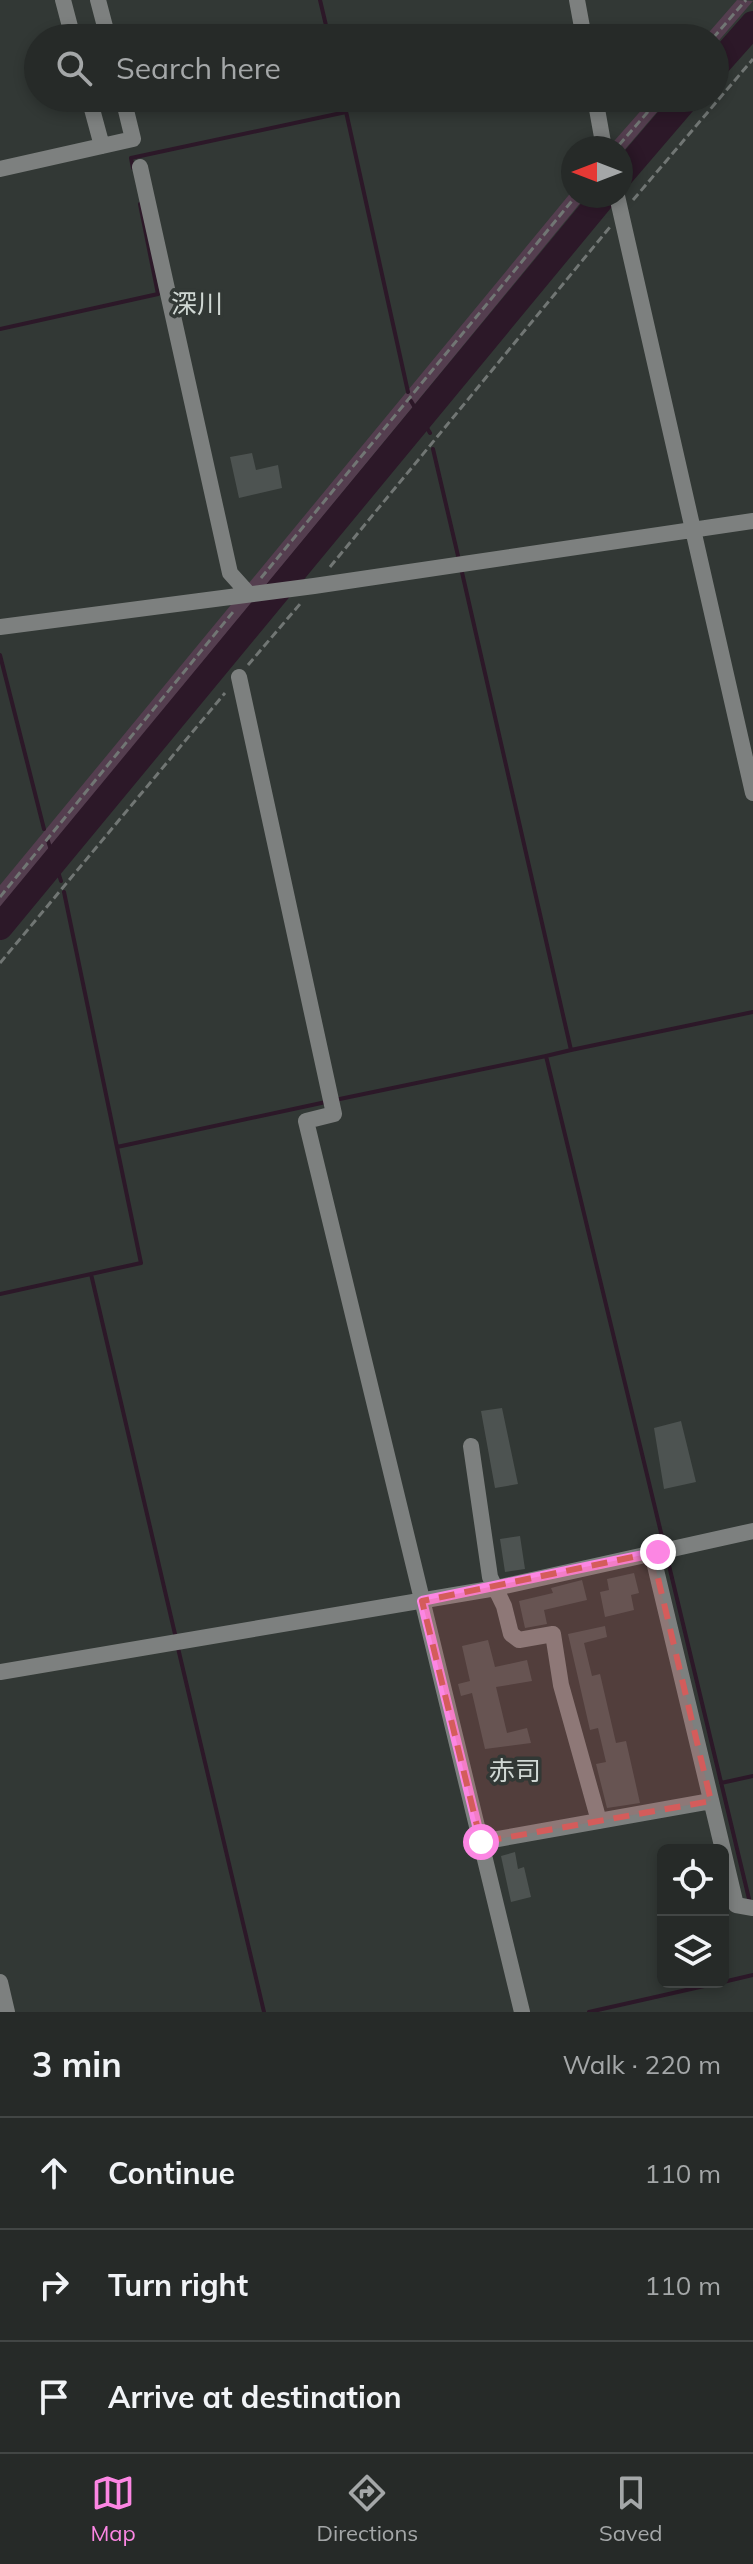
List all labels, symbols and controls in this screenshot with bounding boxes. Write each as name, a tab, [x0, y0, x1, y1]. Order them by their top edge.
search box	[24, 24, 729, 112]
icon: search	[52, 46, 96, 90]
text: Search here	[116, 49, 281, 87]
north arrow	[561, 136, 633, 208]
district label: 深川	[171, 287, 223, 320]
route end	[640, 1534, 676, 1570]
district label: 赤司	[489, 1754, 541, 1787]
route start	[463, 1824, 499, 1860]
map controls	[657, 1844, 729, 1988]
button: locate	[657, 1844, 729, 1916]
button: layers	[657, 1916, 729, 1988]
text: 3 min	[32, 2043, 122, 2086]
text: Walk · 220 m	[562, 2048, 721, 2081]
icon: ahead	[32, 2151, 76, 2195]
text: Continue	[108, 2154, 235, 2192]
text: 110 m	[645, 2157, 721, 2190]
icon: right	[32, 2263, 76, 2307]
text: Turn right	[108, 2266, 248, 2304]
text: 110 m	[645, 2269, 721, 2302]
icon: arrive	[32, 2375, 76, 2419]
text: Arrive at destination	[108, 2378, 402, 2416]
tab: Map	[90, 2471, 136, 2547]
tab: Directions	[317, 2471, 418, 2547]
tab: Saved	[599, 2471, 663, 2547]

